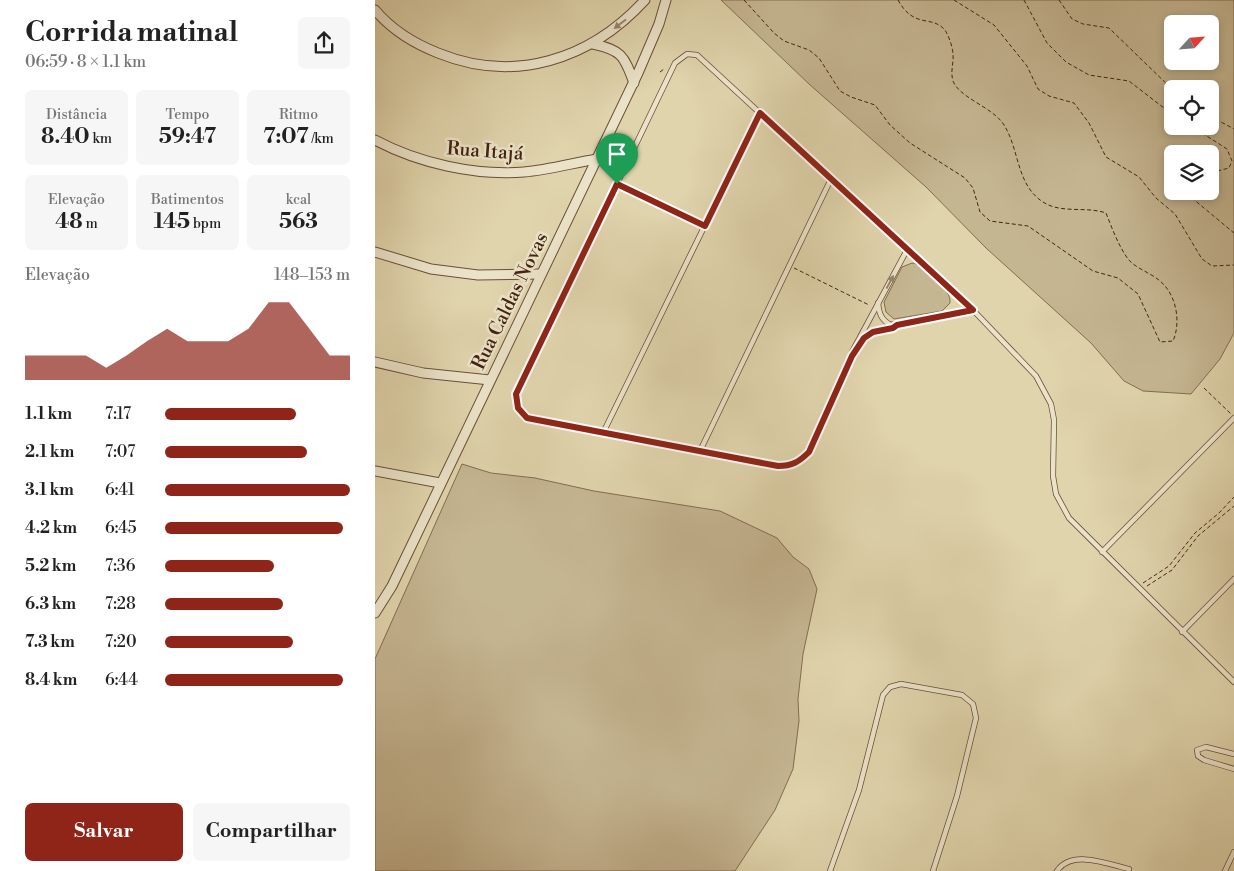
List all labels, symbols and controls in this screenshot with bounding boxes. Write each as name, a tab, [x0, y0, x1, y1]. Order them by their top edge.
text: Corrida matinal	[25, 15, 238, 50]
north arrow	[1164, 15, 1219, 70]
map controls	[1164, 15, 1219, 200]
button: share	[298, 17, 350, 69]
one-way arrow	[613, 19, 627, 29]
text: 06:59 · 8 × 1.1 km	[25, 52, 146, 72]
button: locate	[1164, 80, 1219, 135]
text: Distância	[46, 106, 107, 124]
text: Tempo	[166, 106, 209, 124]
text: Ritmo	[279, 106, 318, 124]
text: 8.40	[41, 124, 90, 150]
text: 59:47	[159, 124, 216, 150]
text: 7:07	[263, 124, 309, 150]
text: km	[90, 130, 112, 148]
text: /km	[309, 130, 334, 148]
pin	[596, 133, 638, 184]
street label: Rua Itajá	[446, 136, 525, 166]
icon: arrive	[603, 140, 631, 168]
button: layers	[1164, 145, 1219, 200]
text: Elevação	[48, 191, 105, 209]
text: Batimentos	[151, 191, 224, 209]
text: kcal	[286, 191, 311, 209]
text: 48	[55, 209, 83, 235]
text: 145	[154, 209, 190, 235]
text: 563	[279, 209, 318, 235]
text: m	[83, 215, 98, 233]
text: bpm	[190, 215, 221, 233]
street label: Rua Caldas Novas	[466, 228, 554, 374]
text: Elevação	[25, 265, 90, 285]
text: 148–153 m	[274, 265, 350, 285]
one-way arrow	[885, 275, 894, 289]
text: 1.1 km	[25, 404, 72, 424]
text: 7:17	[105, 404, 131, 424]
text: 2.1 km	[25, 442, 74, 462]
text: 7:07	[105, 442, 135, 462]
text: 3.1 km	[25, 480, 74, 500]
text: 6:41	[105, 480, 135, 500]
text: 4.2 km	[25, 518, 77, 538]
text: 6:45	[105, 518, 137, 538]
text: 5.2 km	[25, 556, 76, 576]
text: 7:36	[105, 556, 135, 576]
text: 6.3 km	[25, 594, 76, 614]
text: 7:28	[105, 594, 136, 614]
text: 7.3 km	[25, 632, 75, 652]
text: 7:20	[105, 632, 137, 652]
text: 8.4 km	[25, 670, 77, 690]
text: 6:44	[105, 670, 138, 690]
button: Salvar	[25, 803, 183, 861]
button: Compartilhar	[193, 803, 350, 861]

